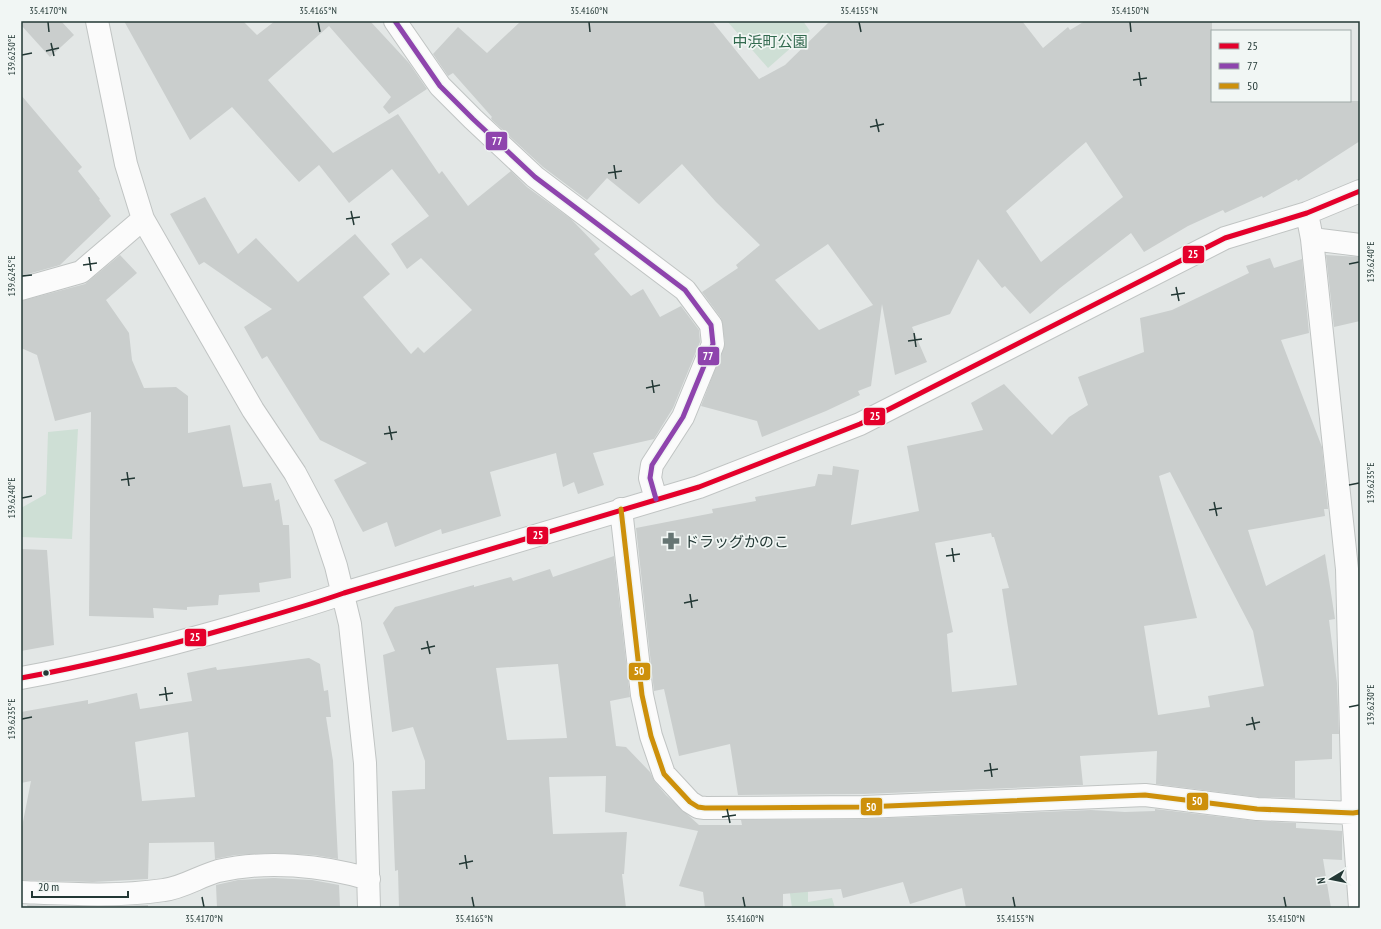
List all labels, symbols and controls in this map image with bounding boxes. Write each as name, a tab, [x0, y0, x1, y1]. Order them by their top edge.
text: 35.4170°N	[29, 4, 67, 17]
text: 35.4165°N	[299, 4, 337, 17]
text: 35.4160°N	[570, 4, 608, 17]
text: 35.4155°N	[840, 4, 878, 17]
text: 35.4150°N	[1111, 4, 1149, 17]
legend	[1211, 30, 1351, 102]
park label: 中浜町公園	[732, 32, 808, 51]
text: 139.6250°E	[5, 35, 18, 76]
text: 25	[1247, 38, 1258, 53]
text: 77	[1247, 58, 1258, 73]
text: 50	[1247, 78, 1258, 93]
line badge: 77	[485, 131, 508, 151]
text: 77	[492, 134, 502, 148]
text: 139.6240°E	[1364, 242, 1377, 283]
line badge: 25	[1182, 245, 1205, 264]
text: 25	[1188, 247, 1198, 261]
text: 139.6245°E	[5, 256, 18, 297]
line badge: 77	[697, 346, 720, 366]
text: 77	[703, 349, 713, 363]
line badge: 25	[863, 407, 886, 426]
text: 25	[870, 409, 880, 423]
text: 139.6235°E	[1364, 463, 1377, 504]
text: 139.6240°E	[5, 478, 18, 519]
line badge: 25	[526, 526, 549, 545]
text: 25	[533, 528, 543, 542]
pharmacy icon: ドラッグかのこ	[661, 531, 681, 551]
place label: ドラッグかのこ	[684, 532, 789, 551]
line badge: 25	[184, 628, 207, 647]
text: 25	[190, 630, 200, 644]
line badge: 50	[628, 662, 651, 681]
text: 50	[634, 664, 644, 678]
unlabelled marker	[41, 668, 51, 678]
text: 139.6230°E	[1364, 685, 1377, 726]
text: 139.6235°E	[5, 699, 18, 740]
line badge: 50	[1186, 792, 1209, 811]
text: 50	[1192, 794, 1202, 808]
line badge: 50	[860, 797, 883, 816]
text: 50	[866, 800, 876, 814]
north arrow	[1311, 859, 1351, 899]
scale bar	[32, 873, 128, 899]
text: N	[1314, 877, 1329, 885]
text: 20 m	[38, 879, 59, 894]
text: 35.4170°N	[185, 912, 223, 925]
text: 35.4165°N	[455, 912, 493, 925]
text: 35.4160°N	[726, 912, 764, 925]
text: 35.4155°N	[996, 912, 1034, 925]
text: 35.4150°N	[1267, 912, 1305, 925]

